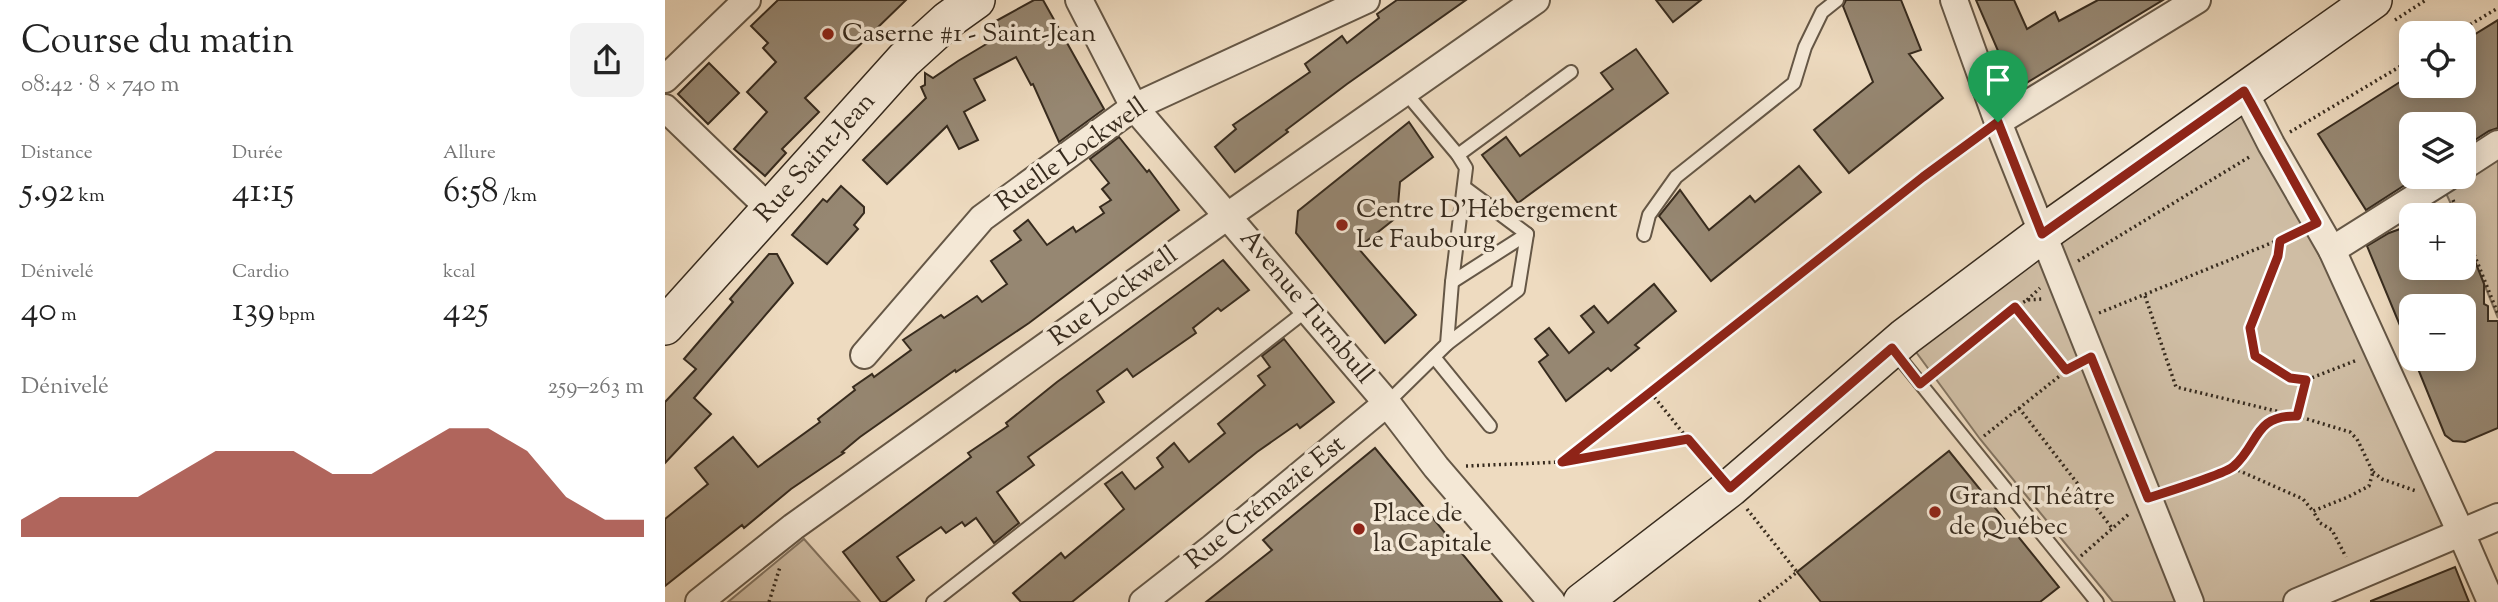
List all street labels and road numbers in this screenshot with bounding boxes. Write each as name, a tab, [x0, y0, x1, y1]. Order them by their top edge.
street label: Rue Saint-Jean	[747, 84, 885, 232]
street label: Ruelle Lockwell	[989, 89, 1155, 221]
street label: Avenue Turnbull	[1230, 222, 1382, 392]
street label: Rue Lockwell	[1042, 238, 1186, 356]
street label: Rue Crémazie Est	[1178, 427, 1354, 579]

